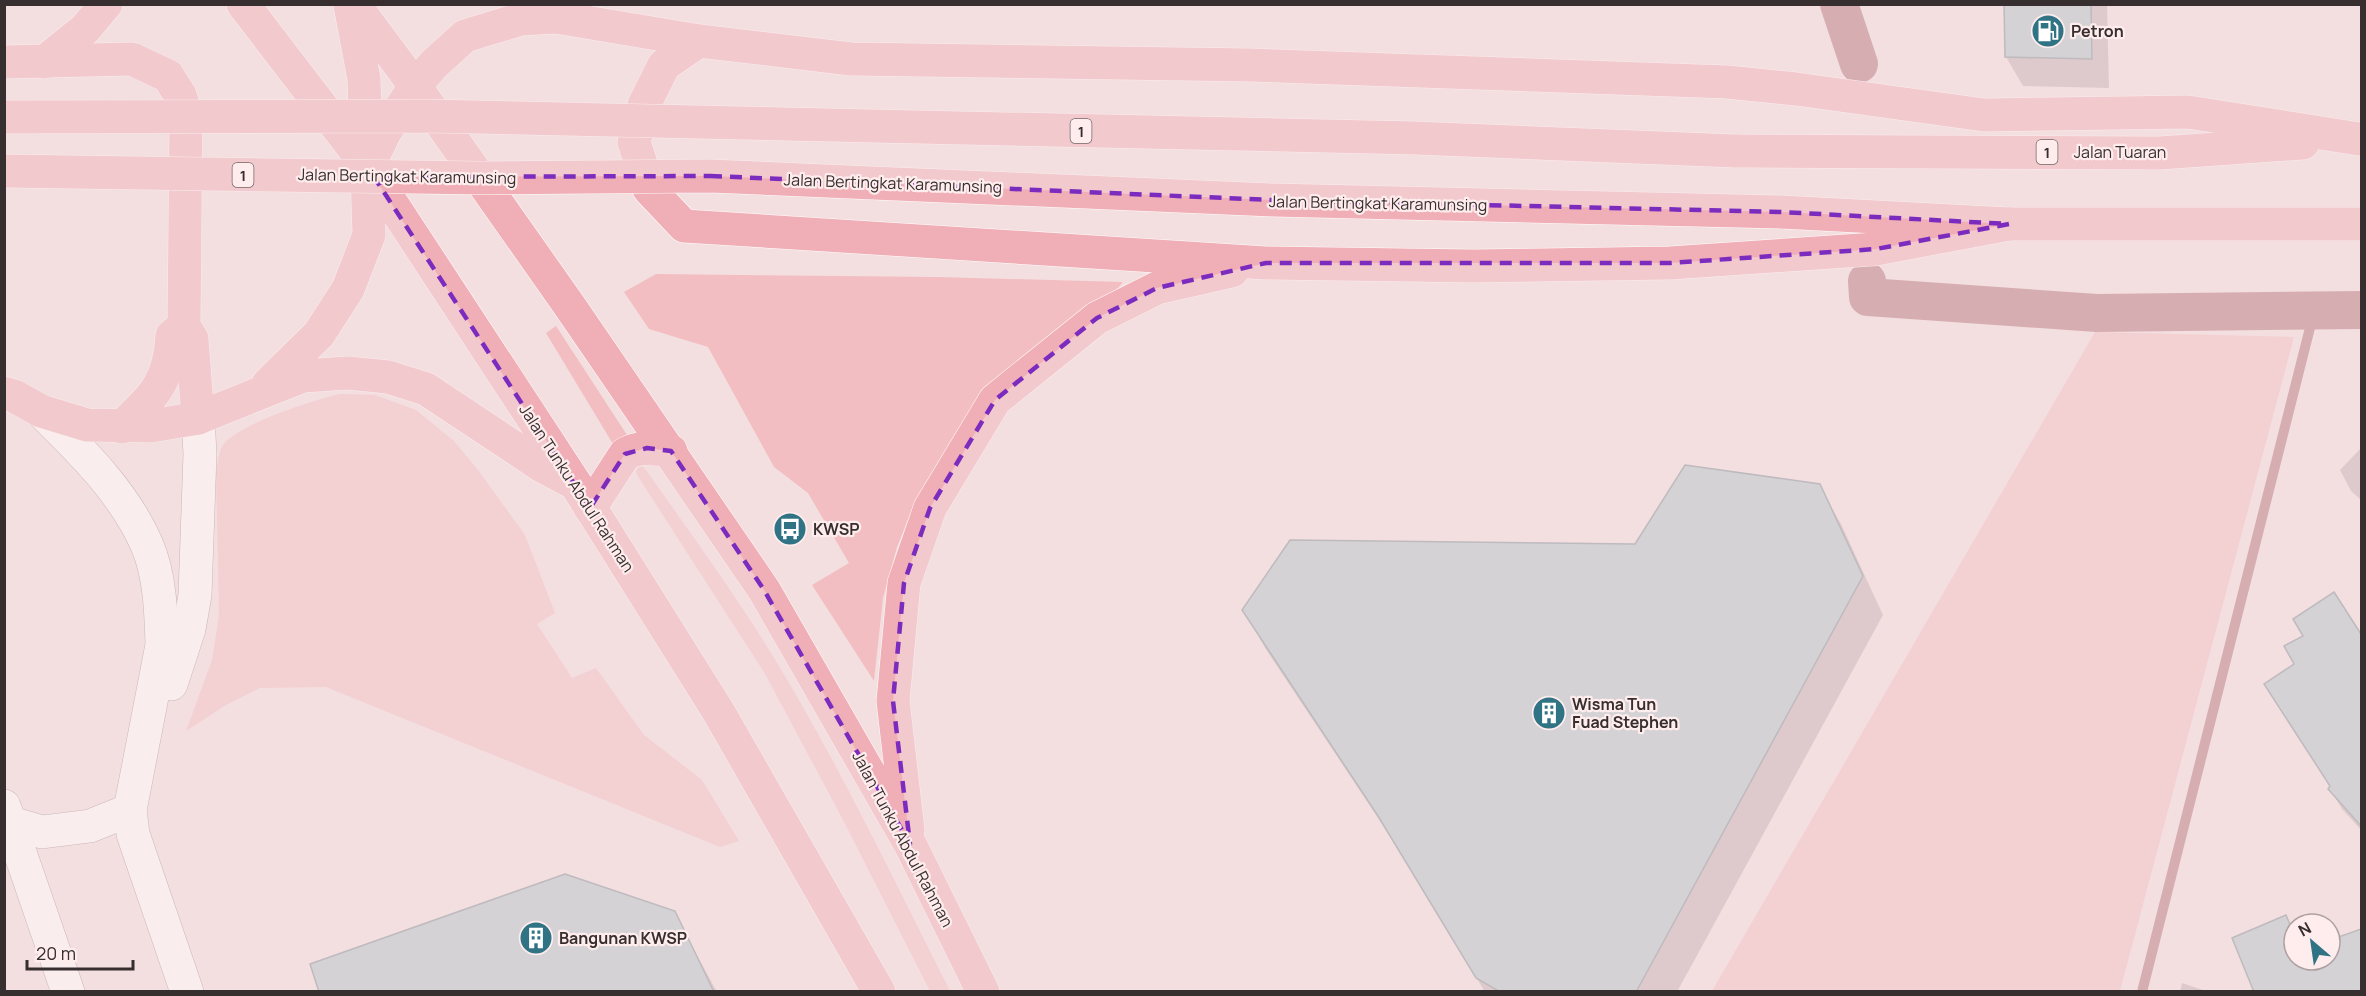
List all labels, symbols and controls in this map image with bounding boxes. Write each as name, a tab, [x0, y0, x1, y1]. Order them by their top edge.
fuel station icon: Petron	[2030, 13, 2066, 49]
place label: Petron	[2071, 20, 2124, 42]
road number: 1	[1070, 119, 1092, 143]
road number: 1	[2036, 140, 2058, 164]
street label: Jalan Tuaran	[2074, 141, 2166, 163]
road number: 1	[232, 163, 254, 187]
street label: Jalan Bertingkat Karamunsing	[298, 163, 516, 189]
street label: Jalan Bertingkat Karamunsing	[783, 168, 1003, 198]
street label: Jalan Bertingkat Karamunsing	[1269, 190, 1487, 216]
street label: Jalan Tunku Abdul Rahman	[514, 400, 640, 576]
bus stop icon: KWSP	[772, 511, 808, 547]
place label: KWSP	[813, 518, 859, 540]
place label: Wisma Tun Fuad Stephen	[1572, 693, 1678, 733]
building icon: Wisma Tun Fuad Stephen	[1531, 695, 1567, 731]
street label: Jalan Tunku Abdul Rahman	[847, 747, 959, 931]
north arrow	[2282, 912, 2342, 972]
text: N	[2294, 916, 2315, 941]
building icon: Bangunan KWSP	[518, 920, 554, 956]
place label: Bangunan KWSP	[559, 927, 687, 949]
scale bar	[27, 933, 134, 971]
text: 20 m	[36, 941, 76, 965]

